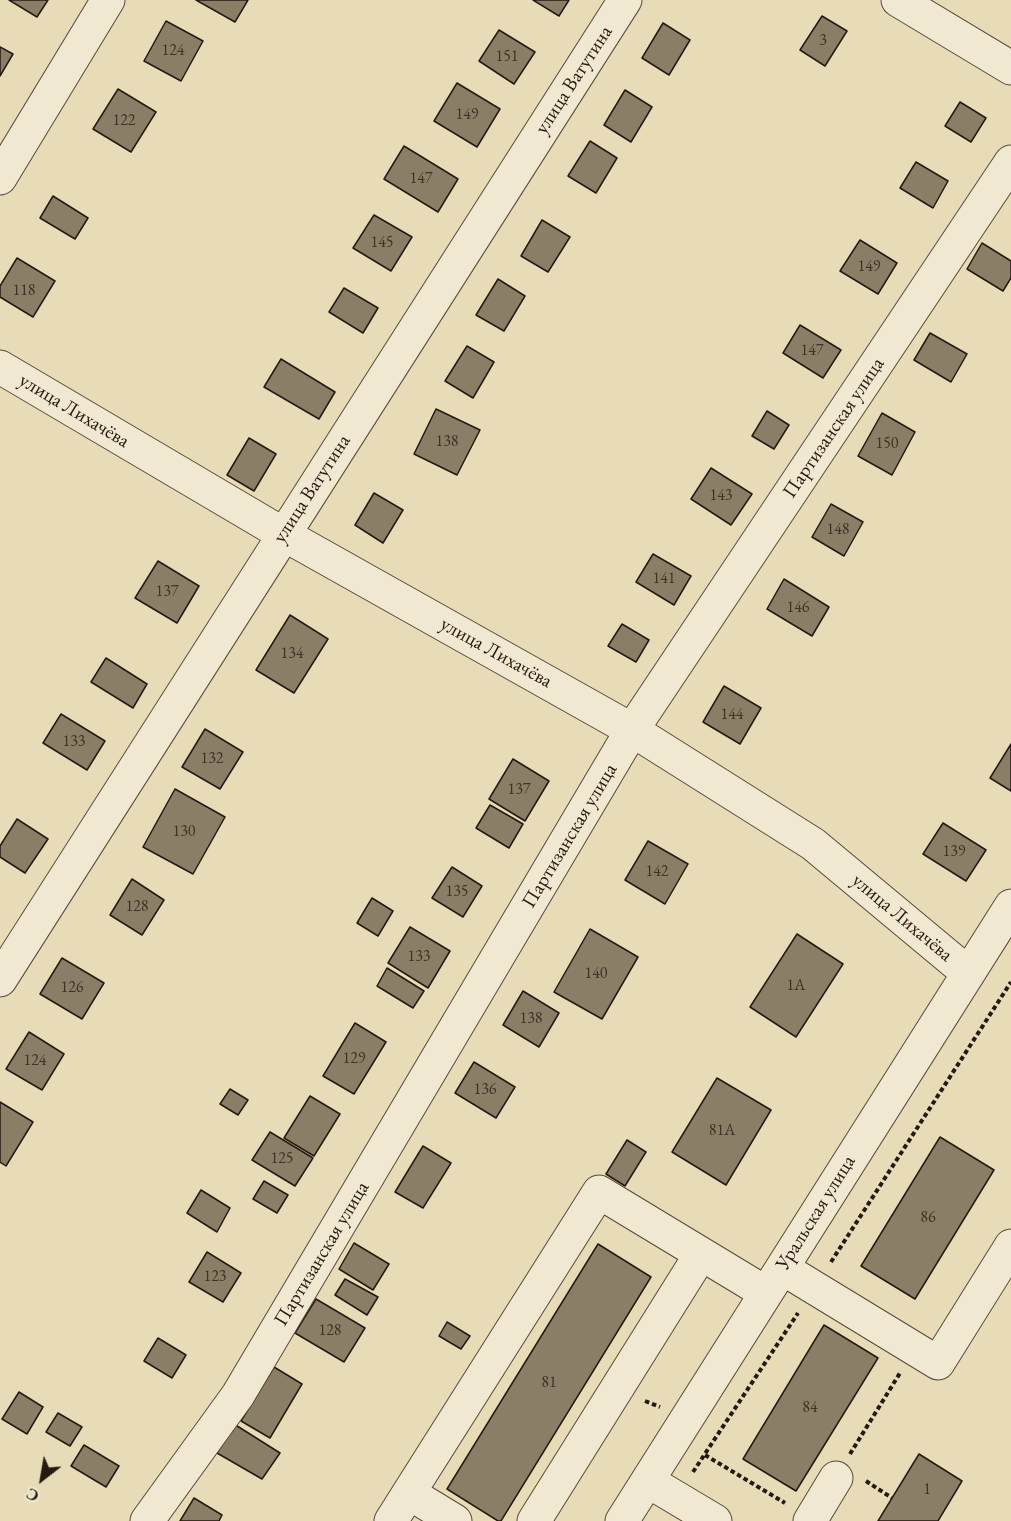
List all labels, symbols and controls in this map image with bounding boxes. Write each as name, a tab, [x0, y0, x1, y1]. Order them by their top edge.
street label: улица Ватутина	[530, 21, 618, 139]
house number: 3	[819, 31, 827, 51]
house number: 124	[161, 41, 185, 61]
house number: 151	[495, 47, 519, 67]
house number: 149	[455, 105, 479, 125]
house number: 122	[112, 111, 136, 131]
house number: 147	[409, 169, 433, 189]
house number: 145	[370, 233, 394, 253]
house number: 149	[857, 257, 881, 277]
house number: 118	[12, 281, 36, 301]
house number: 147	[800, 341, 824, 361]
street label: Партизанская улица	[778, 353, 890, 503]
street label: улица Лихачёва	[14, 369, 134, 453]
street label: улица Ватутина	[268, 430, 356, 548]
house number: 138	[435, 432, 459, 452]
house number: 150	[875, 434, 899, 454]
house number: 143	[709, 486, 733, 506]
house number: 148	[826, 520, 850, 540]
house number: 141	[652, 569, 676, 589]
house number: 137	[155, 582, 179, 602]
house number: 146	[786, 598, 810, 618]
street label: улица Лихачёва	[436, 612, 556, 694]
house number: 134	[280, 644, 304, 664]
house number: 144	[720, 705, 744, 725]
house number: 133	[62, 732, 86, 752]
house number: 132	[200, 749, 224, 769]
street label: Партизанская улица	[517, 759, 623, 913]
house number: 137	[507, 780, 531, 800]
house number: 130	[172, 822, 196, 842]
house number: 139	[942, 842, 966, 862]
house number: 142	[645, 862, 669, 882]
street label: улица Лихачёва	[847, 869, 957, 967]
house number: 135	[445, 882, 469, 902]
house number: 128	[125, 897, 149, 917]
house number: 133	[407, 947, 431, 967]
house number: 140	[584, 964, 608, 984]
house number: 1А	[787, 976, 805, 996]
house number: 126	[60, 978, 84, 998]
house number: 138	[519, 1009, 543, 1029]
house number: 129	[342, 1049, 366, 1069]
house number: 124	[23, 1051, 47, 1071]
house number: 136	[473, 1080, 497, 1100]
house number: 81А	[709, 1121, 735, 1141]
house number: 125	[270, 1149, 294, 1169]
street label: Уральская улица	[771, 1151, 861, 1275]
street label: Партизанская улица	[269, 1177, 375, 1331]
house number: 86	[920, 1208, 936, 1228]
house number: 123	[203, 1267, 227, 1287]
house number: 128	[318, 1321, 342, 1341]
house number: 81	[541, 1373, 557, 1393]
house number: 84	[802, 1398, 818, 1418]
north arrow	[12, 1449, 72, 1509]
house number: 1	[923, 1480, 931, 1500]
text: С	[22, 1483, 43, 1507]

